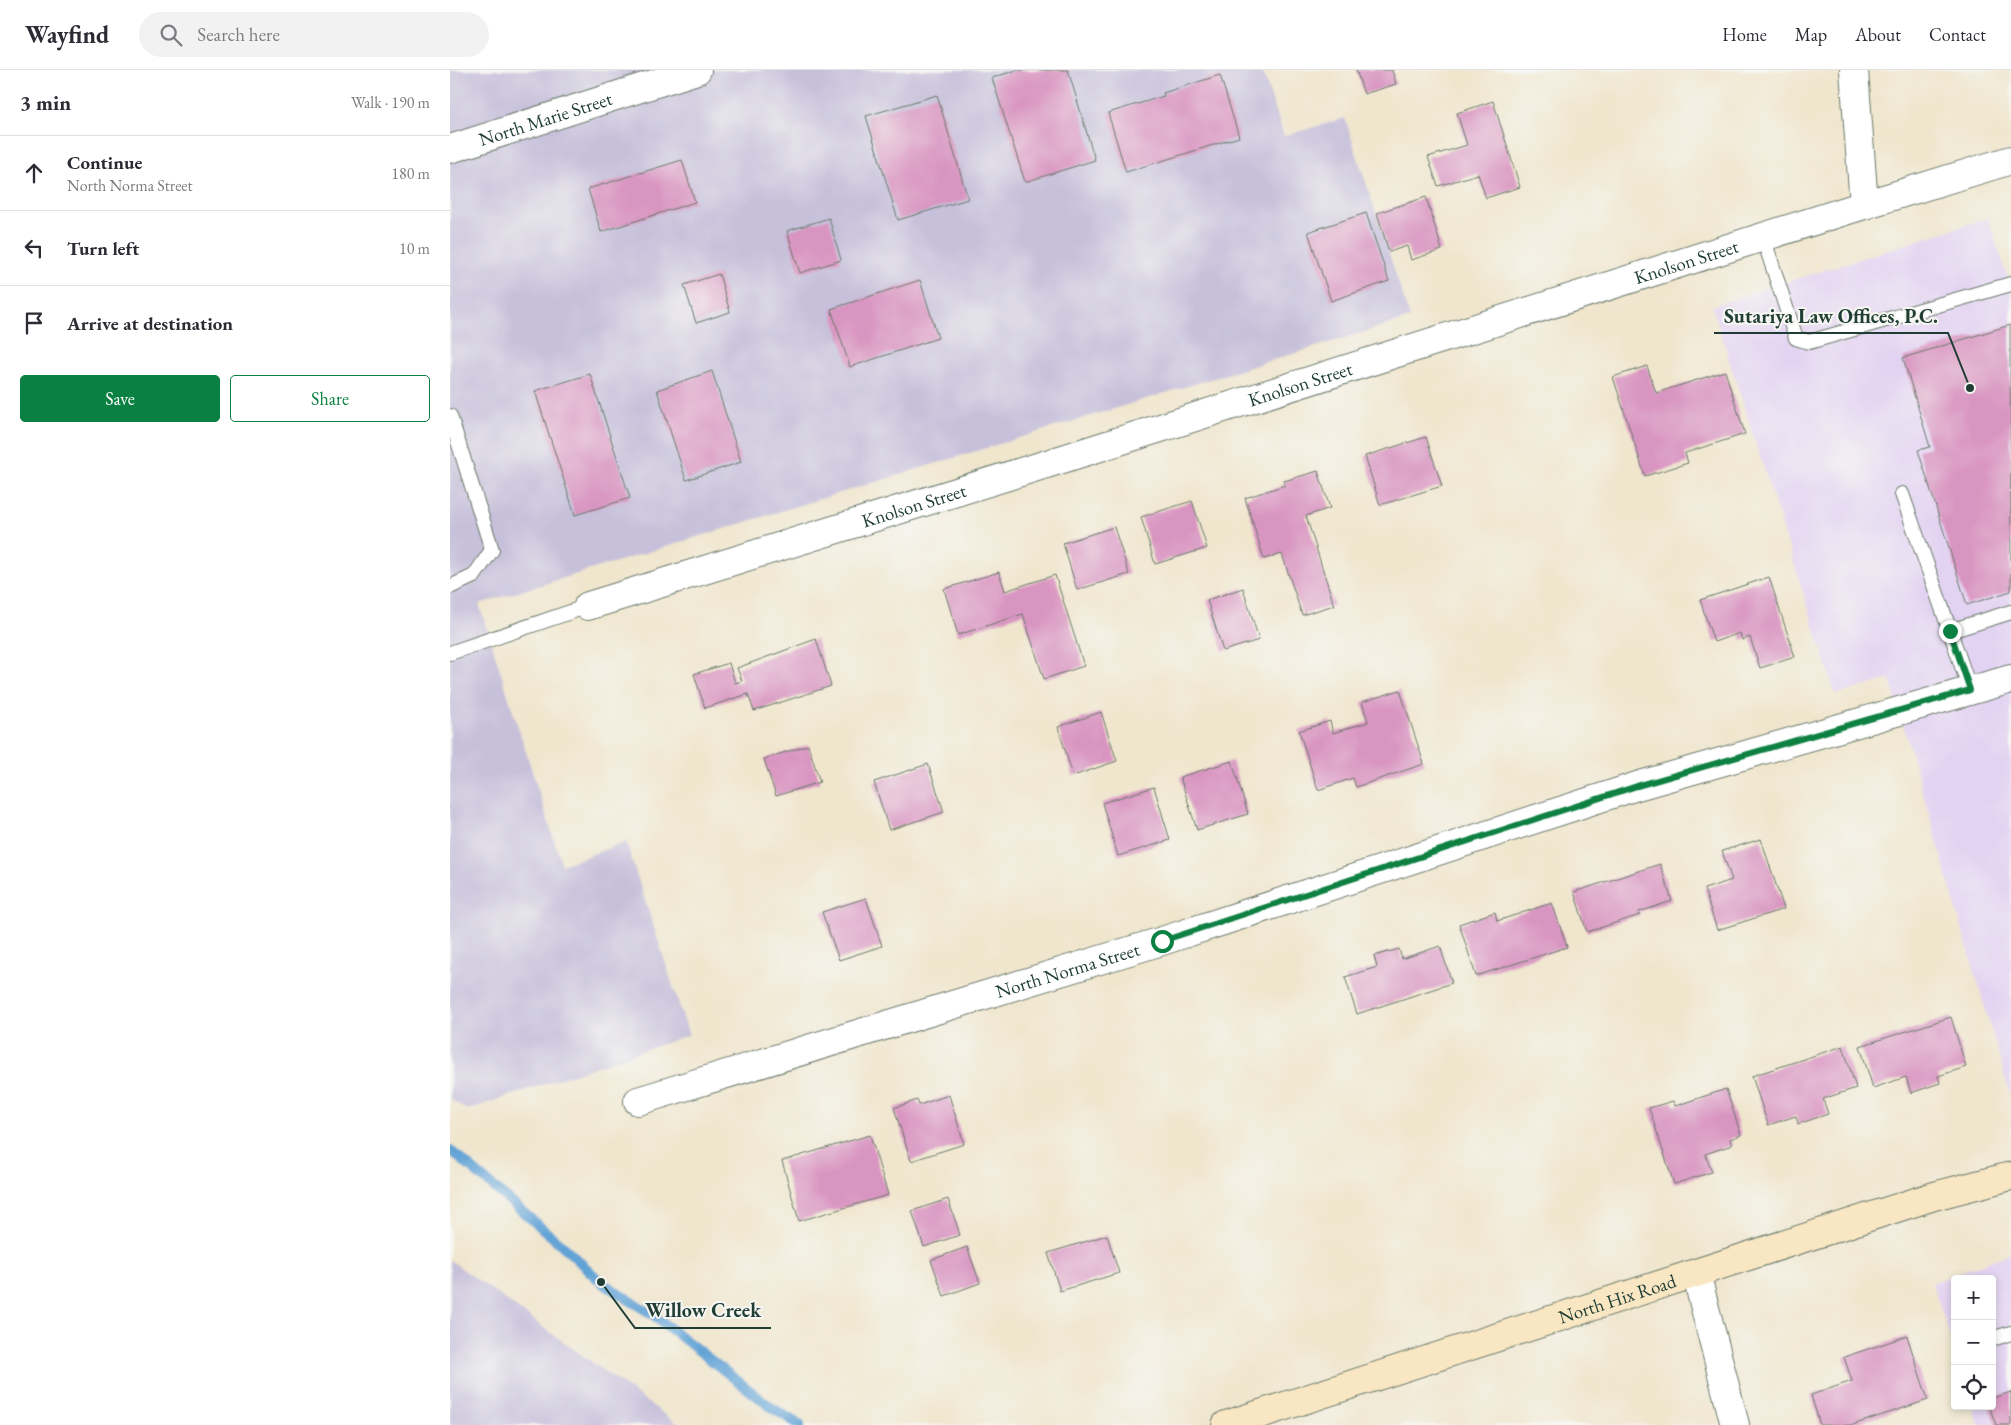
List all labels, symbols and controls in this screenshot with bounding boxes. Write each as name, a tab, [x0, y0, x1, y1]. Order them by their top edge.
search box	[139, 12, 489, 57]
text: Wayfind	[25, 19, 109, 50]
icon: search	[157, 21, 185, 49]
text: Search here	[197, 22, 280, 47]
text: Home	[1722, 23, 1767, 46]
text: Map	[1795, 23, 1827, 46]
text: About	[1855, 23, 1901, 46]
text: Contact	[1929, 23, 1986, 46]
street label: North Marie Street	[475, 86, 615, 152]
text: 3 min	[20, 89, 71, 116]
text: Walk · 190 m	[351, 92, 430, 113]
text: Continue	[67, 150, 142, 175]
icon: ahead	[20, 159, 48, 187]
text: 180 m	[391, 163, 430, 184]
text: North Norma Street	[67, 175, 193, 196]
icon: left	[20, 234, 48, 262]
street label: Knolson Street	[1631, 234, 1742, 290]
text: Turn left	[67, 236, 139, 261]
text: 10 m	[399, 238, 430, 259]
callout: Sutariya Law Offices, P.C.	[1714, 298, 1948, 333]
text: Sutariya Law Offices, P.C.	[1724, 303, 1938, 329]
icon: arrive	[20, 309, 48, 337]
text: Arrive at destination	[67, 311, 233, 336]
street label: Knolson Street	[1245, 356, 1355, 412]
button: Save	[20, 375, 220, 422]
button: Share	[230, 375, 430, 422]
street label: Knolson Street	[859, 478, 969, 534]
route end	[1939, 620, 1962, 643]
route start	[1151, 930, 1174, 953]
street label: North Norma Street	[993, 937, 1143, 1004]
street label: North Hix Road	[1555, 1268, 1680, 1330]
map controls	[1951, 1275, 1996, 1410]
button: +	[1951, 1275, 1996, 1320]
callout: Willow Creek	[635, 1293, 771, 1328]
text: Willow Creek	[645, 1297, 762, 1323]
button: −	[1951, 1320, 1996, 1365]
button: locate	[1951, 1365, 1996, 1410]

